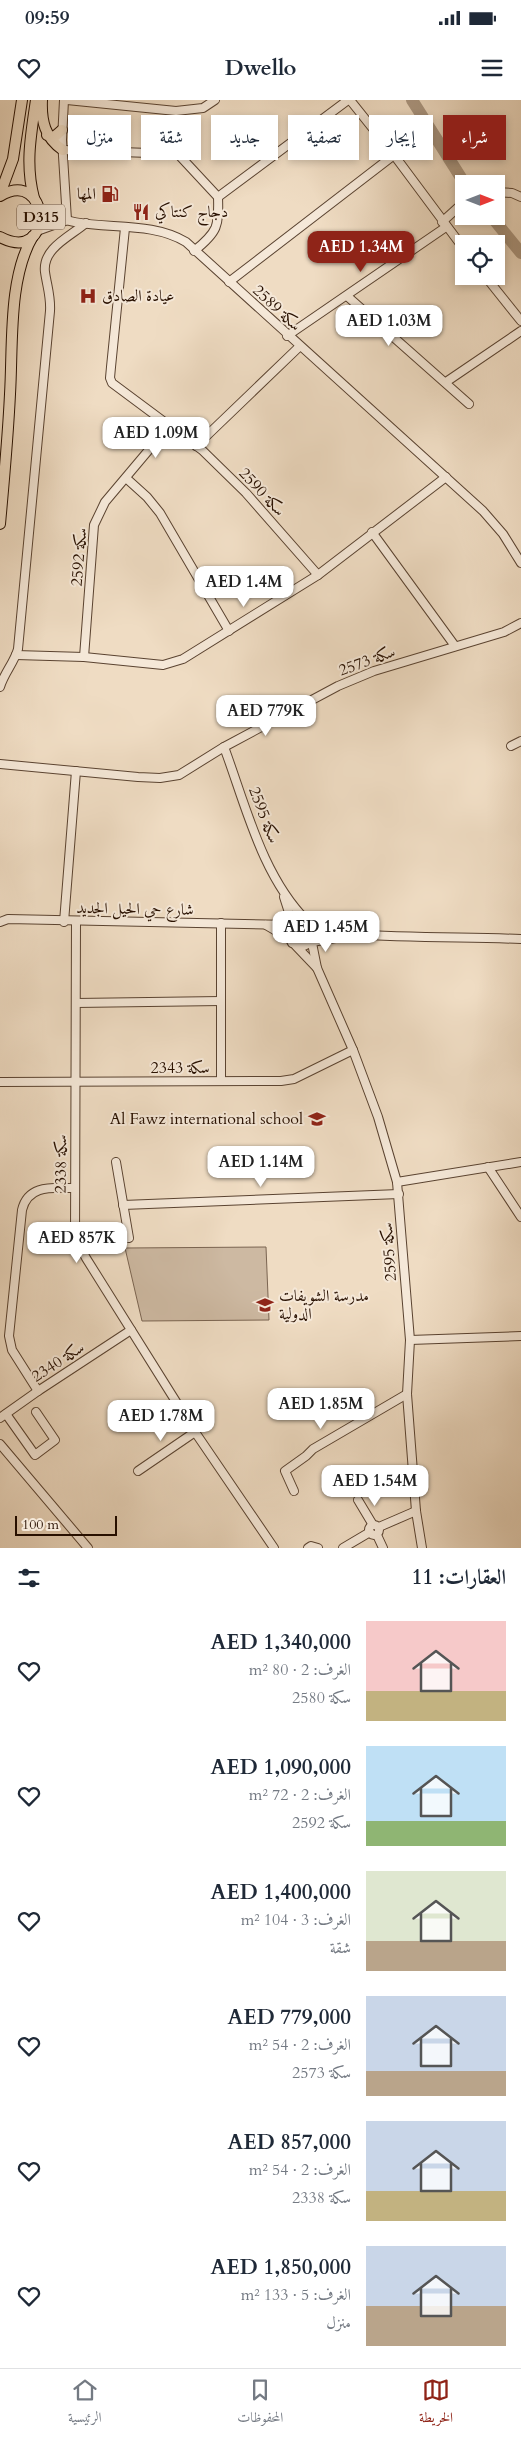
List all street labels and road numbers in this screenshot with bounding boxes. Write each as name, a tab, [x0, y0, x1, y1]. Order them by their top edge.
road number: D315	[17, 204, 65, 230]
street label: سكة 2589	[248, 280, 306, 336]
street label: سكة 2590	[234, 463, 290, 521]
street label: سكة 2592	[65, 527, 93, 587]
street label: سكة 2573	[336, 641, 398, 681]
street label: سكة 2595	[243, 784, 285, 846]
street label: شارع حي الحيل الجديد	[76, 897, 194, 923]
street label: سكة 2343	[151, 1057, 209, 1079]
street label: سكة 2338	[49, 1134, 73, 1194]
street label: سكة 2595	[376, 1222, 402, 1282]
street label: سكة 2340	[27, 1337, 89, 1387]

